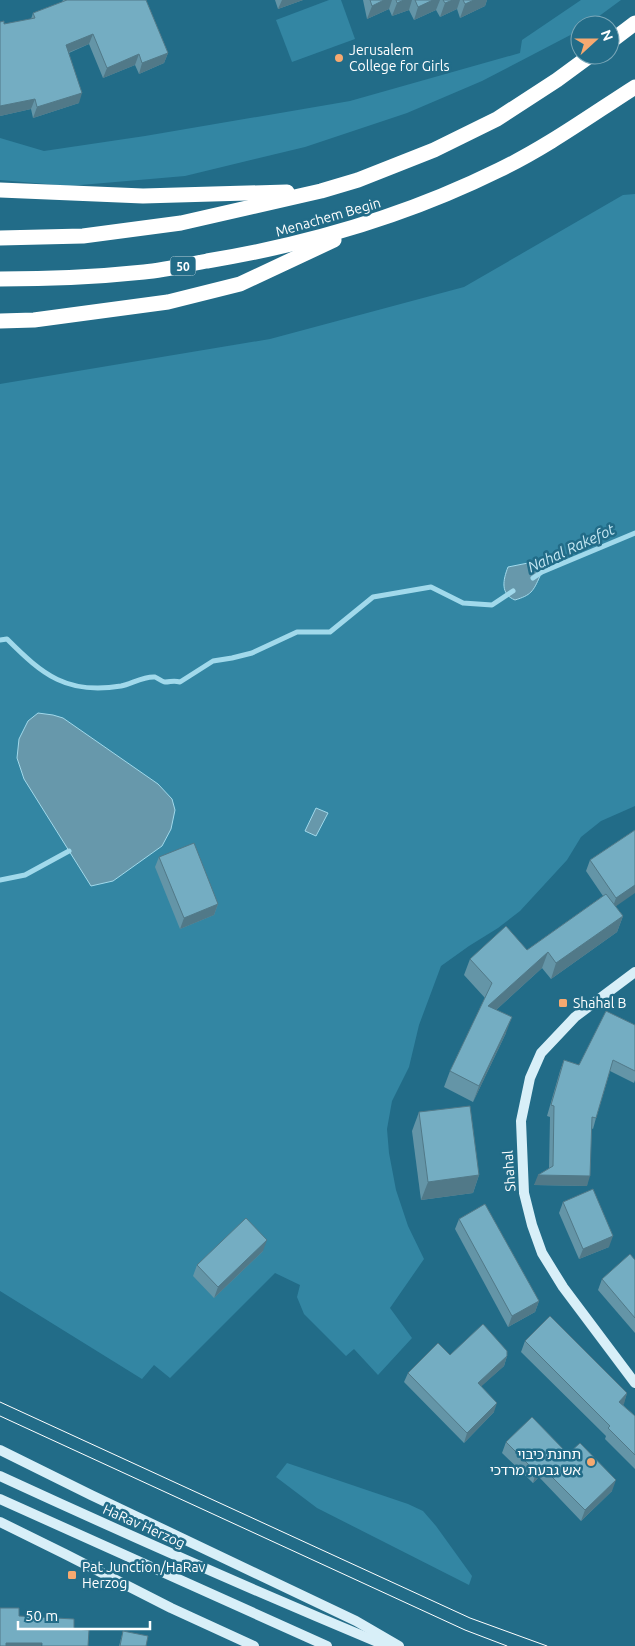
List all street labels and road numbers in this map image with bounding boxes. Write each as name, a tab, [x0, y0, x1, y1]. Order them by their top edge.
street label: Menachem Begin	[274, 194, 382, 240]
road number: 50	[170, 256, 196, 276]
street label: Shahal	[500, 1149, 518, 1192]
street label: HaRav Herzog	[100, 1501, 188, 1551]

